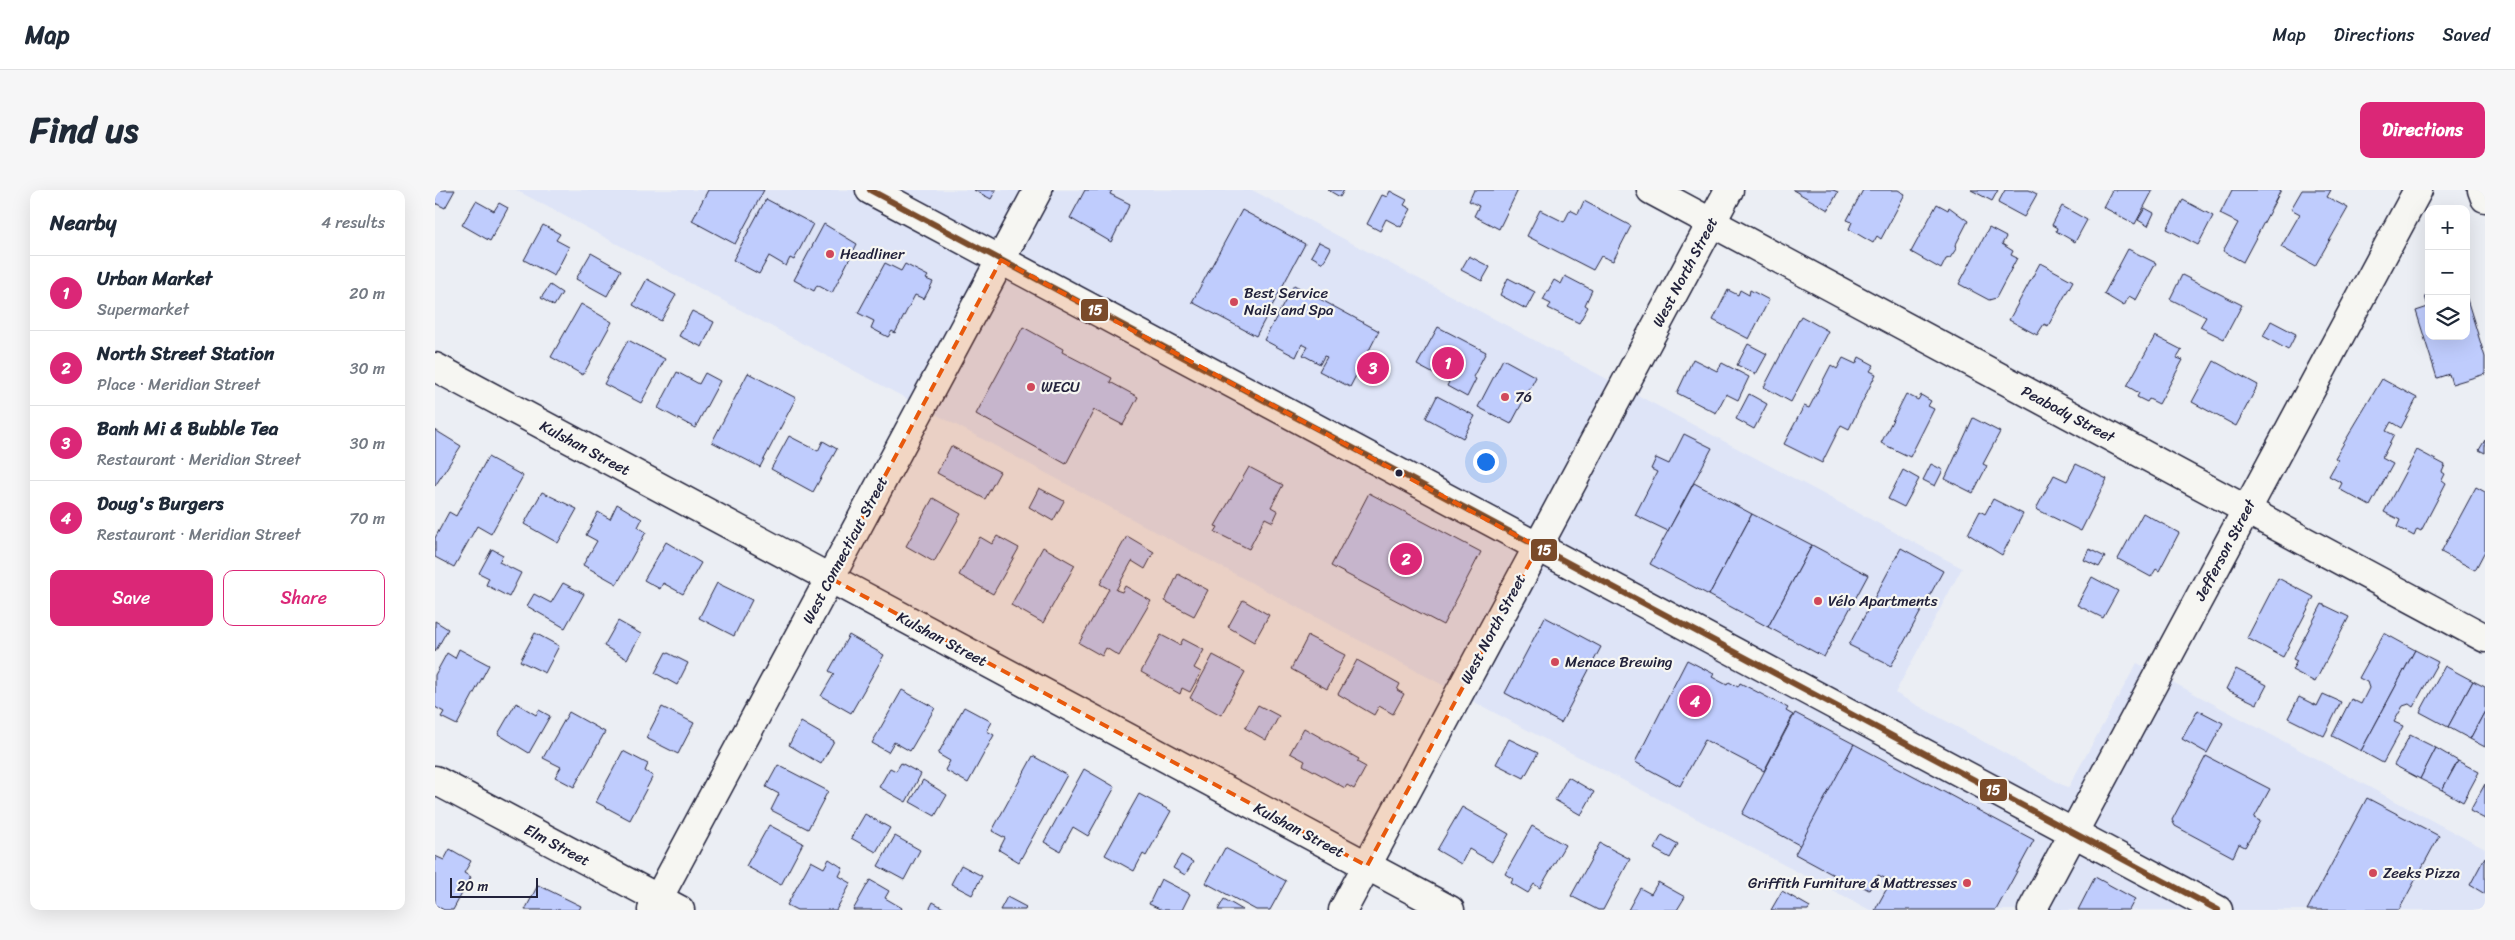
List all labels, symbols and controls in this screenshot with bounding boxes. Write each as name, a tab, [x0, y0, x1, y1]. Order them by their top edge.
text: Map	[25, 14, 69, 56]
text: Map	[2273, 19, 2306, 51]
text: Directions	[2334, 19, 2415, 51]
text: Saved	[2443, 19, 2490, 51]
text: Find us	[30, 99, 138, 161]
button: Directions	[2360, 102, 2485, 158]
text: Nearby	[50, 204, 116, 242]
map controls	[2425, 205, 2470, 340]
button: +	[2425, 205, 2470, 250]
text: 4 results	[321, 208, 385, 237]
street label: West North Street	[1645, 212, 1725, 332]
place label: Headliner	[840, 241, 905, 267]
marker: Headliner	[824, 248, 836, 260]
button: −	[2425, 250, 2470, 295]
text: Urban Market	[97, 262, 212, 295]
text: 1	[63, 279, 69, 308]
text: 20 m	[349, 279, 385, 308]
place label: Best Service Nails and Spa	[1244, 280, 1334, 323]
text: Supermarket	[97, 295, 189, 324]
button: layers	[2425, 295, 2470, 340]
marker: Best Service Nails and Spa	[1228, 296, 1240, 308]
line badge: 15	[1080, 298, 1109, 322]
text: 15	[1088, 298, 1103, 323]
text: North Street Station	[97, 337, 274, 370]
pin: 1	[1432, 344, 1464, 382]
pin: 3	[1357, 349, 1389, 387]
text: 2	[61, 354, 71, 383]
text: 30 m	[350, 354, 385, 383]
text: Place · Meridian Street	[97, 370, 260, 399]
place label: WECU	[1041, 374, 1080, 400]
street label: Peabody Street	[2016, 378, 2120, 450]
marker: WECU	[1025, 381, 1037, 393]
place label: 76	[1515, 384, 1532, 410]
marker: 76	[1499, 391, 1511, 403]
text: Banh Mi & Bubble Tea	[97, 412, 278, 445]
street label: Kulshan Street	[535, 413, 635, 483]
text: 3	[62, 429, 70, 458]
text: 30 m	[350, 429, 385, 458]
text: Restaurant · Meridian Street	[97, 445, 301, 474]
your location	[1473, 449, 1499, 475]
unlabelled marker	[1394, 468, 1404, 478]
street label: West Connecticut Street	[795, 471, 895, 628]
text: Doug's Burgers	[97, 487, 224, 520]
street label: Jefferson Street	[2187, 494, 2263, 606]
text: 4	[61, 504, 71, 533]
text: 70 m	[349, 504, 385, 533]
text: Restaurant · Meridian Street	[97, 520, 301, 549]
line badge: 15	[1530, 538, 1558, 562]
text: 15	[1537, 538, 1552, 563]
pin: 2	[1390, 540, 1422, 578]
street label: West North Street	[1453, 569, 1533, 689]
button: Save	[50, 570, 213, 626]
button: Share	[223, 570, 385, 626]
place label: Vélo Apartments	[1828, 588, 1938, 614]
marker: Vélo Apartments	[1812, 595, 1824, 607]
street label: Kulshan Street	[892, 604, 992, 674]
place label: Menace Brewing	[1565, 649, 1673, 675]
marker: Menace Brewing	[1549, 656, 1561, 668]
pin: 4	[1679, 682, 1711, 720]
line badge: 15	[1979, 778, 2008, 802]
text: 15	[1986, 778, 2001, 803]
street label: Kulshan Street	[1249, 795, 1349, 865]
street label: Elm Street	[519, 817, 595, 873]
place label: Zeeks Pizza	[2383, 860, 2461, 886]
marker: Zeeks Pizza	[2367, 867, 2379, 879]
place label: Griffith Furniture & Mattresses	[1748, 870, 1957, 896]
text: 20 m	[457, 874, 488, 899]
scale bar	[450, 875, 537, 898]
marker: Griffith Furniture & Mattresses	[1961, 877, 1973, 889]

